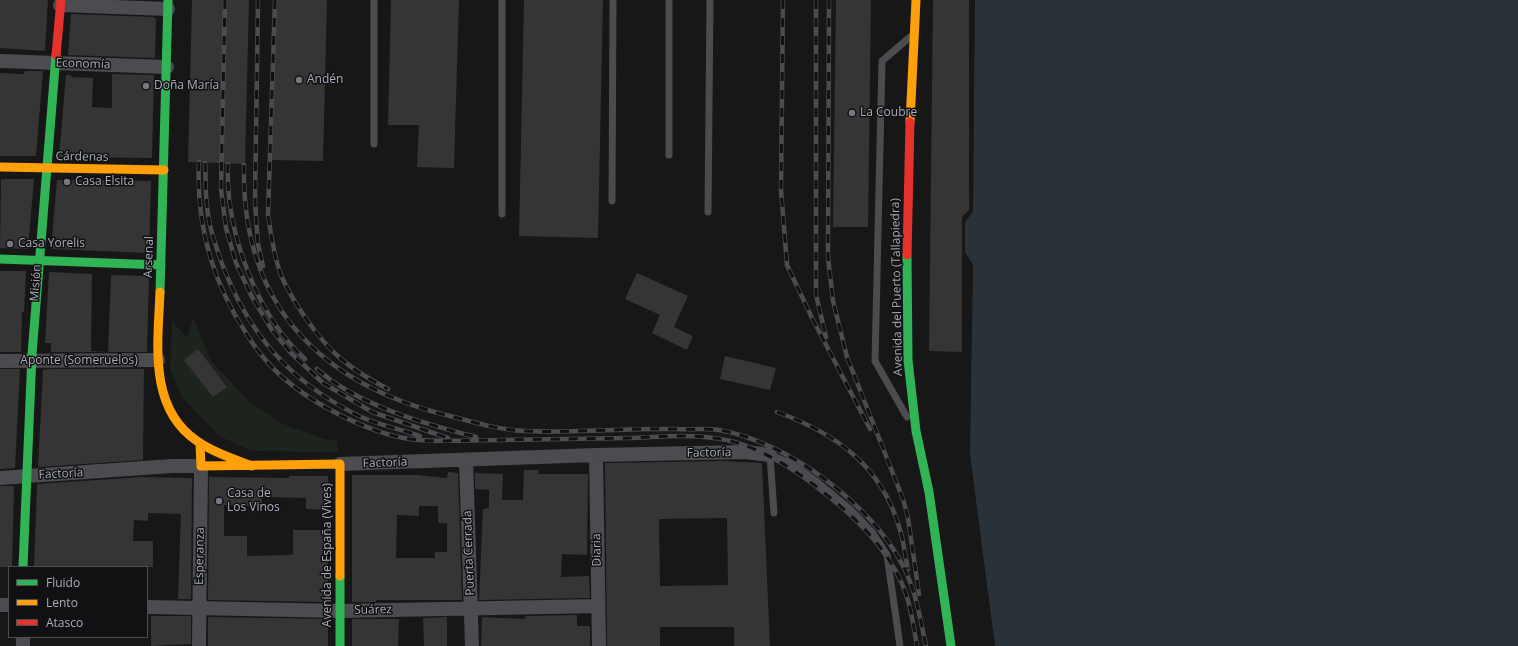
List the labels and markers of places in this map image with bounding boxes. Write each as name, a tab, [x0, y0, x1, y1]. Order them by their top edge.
place label: Andén	[307, 73, 343, 87]
marker: Andén	[294, 75, 304, 85]
place label: Doña María	[154, 79, 219, 93]
marker: Doña María	[141, 81, 151, 91]
place label: La Coubre	[860, 106, 917, 120]
marker: La Coubre	[847, 108, 857, 118]
place label: Casa Elsita	[75, 175, 134, 189]
marker: Casa Elsita	[62, 177, 72, 187]
place label: Casa Yorelis	[18, 237, 85, 251]
marker: Casa Yorelis	[5, 239, 15, 249]
place label: Casa de Los Vinos	[227, 487, 280, 515]
marker: Casa de Los Vinos	[214, 496, 224, 506]

